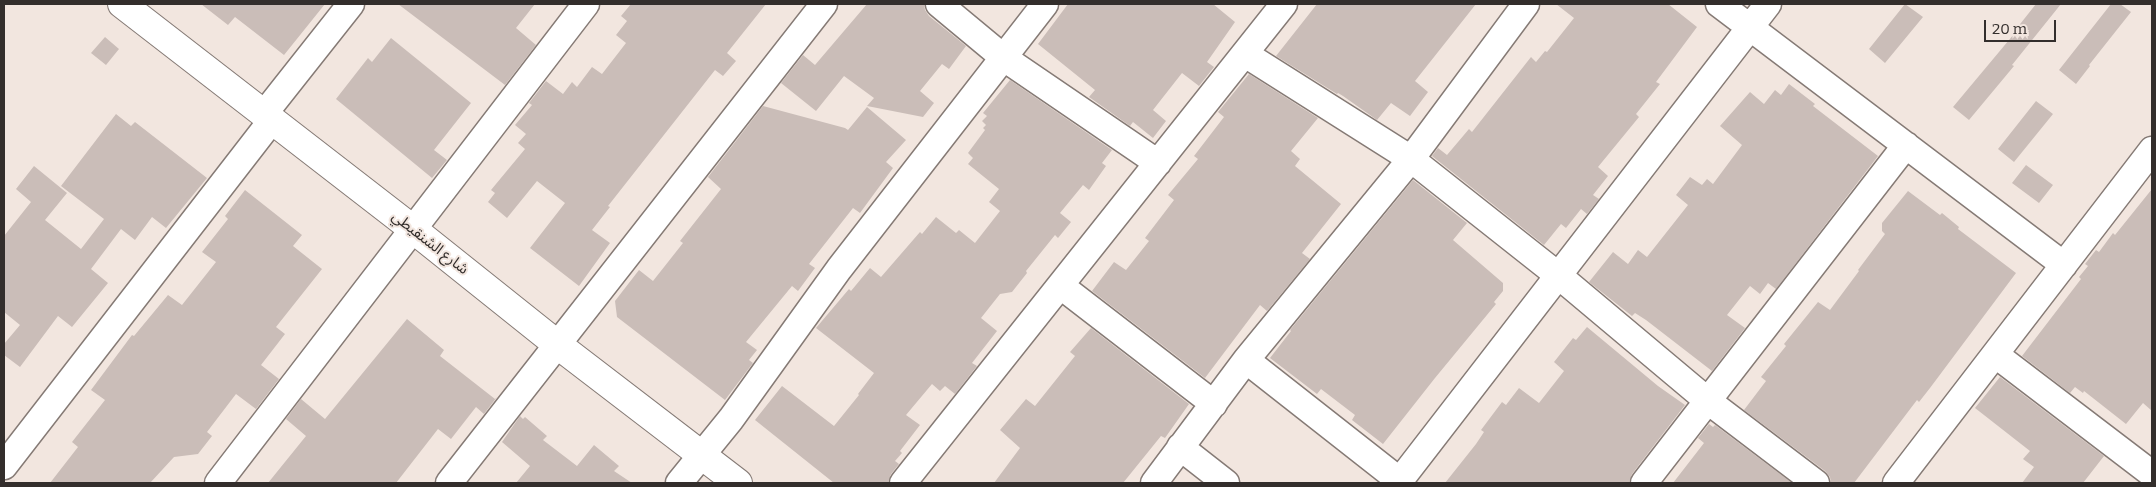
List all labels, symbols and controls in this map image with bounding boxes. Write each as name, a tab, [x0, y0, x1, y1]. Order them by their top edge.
scale bar	[1986, 10, 2058, 42]
text: 20 m	[1992, 20, 2027, 38]
street label: شارع الشنقيطي	[388, 207, 472, 279]

